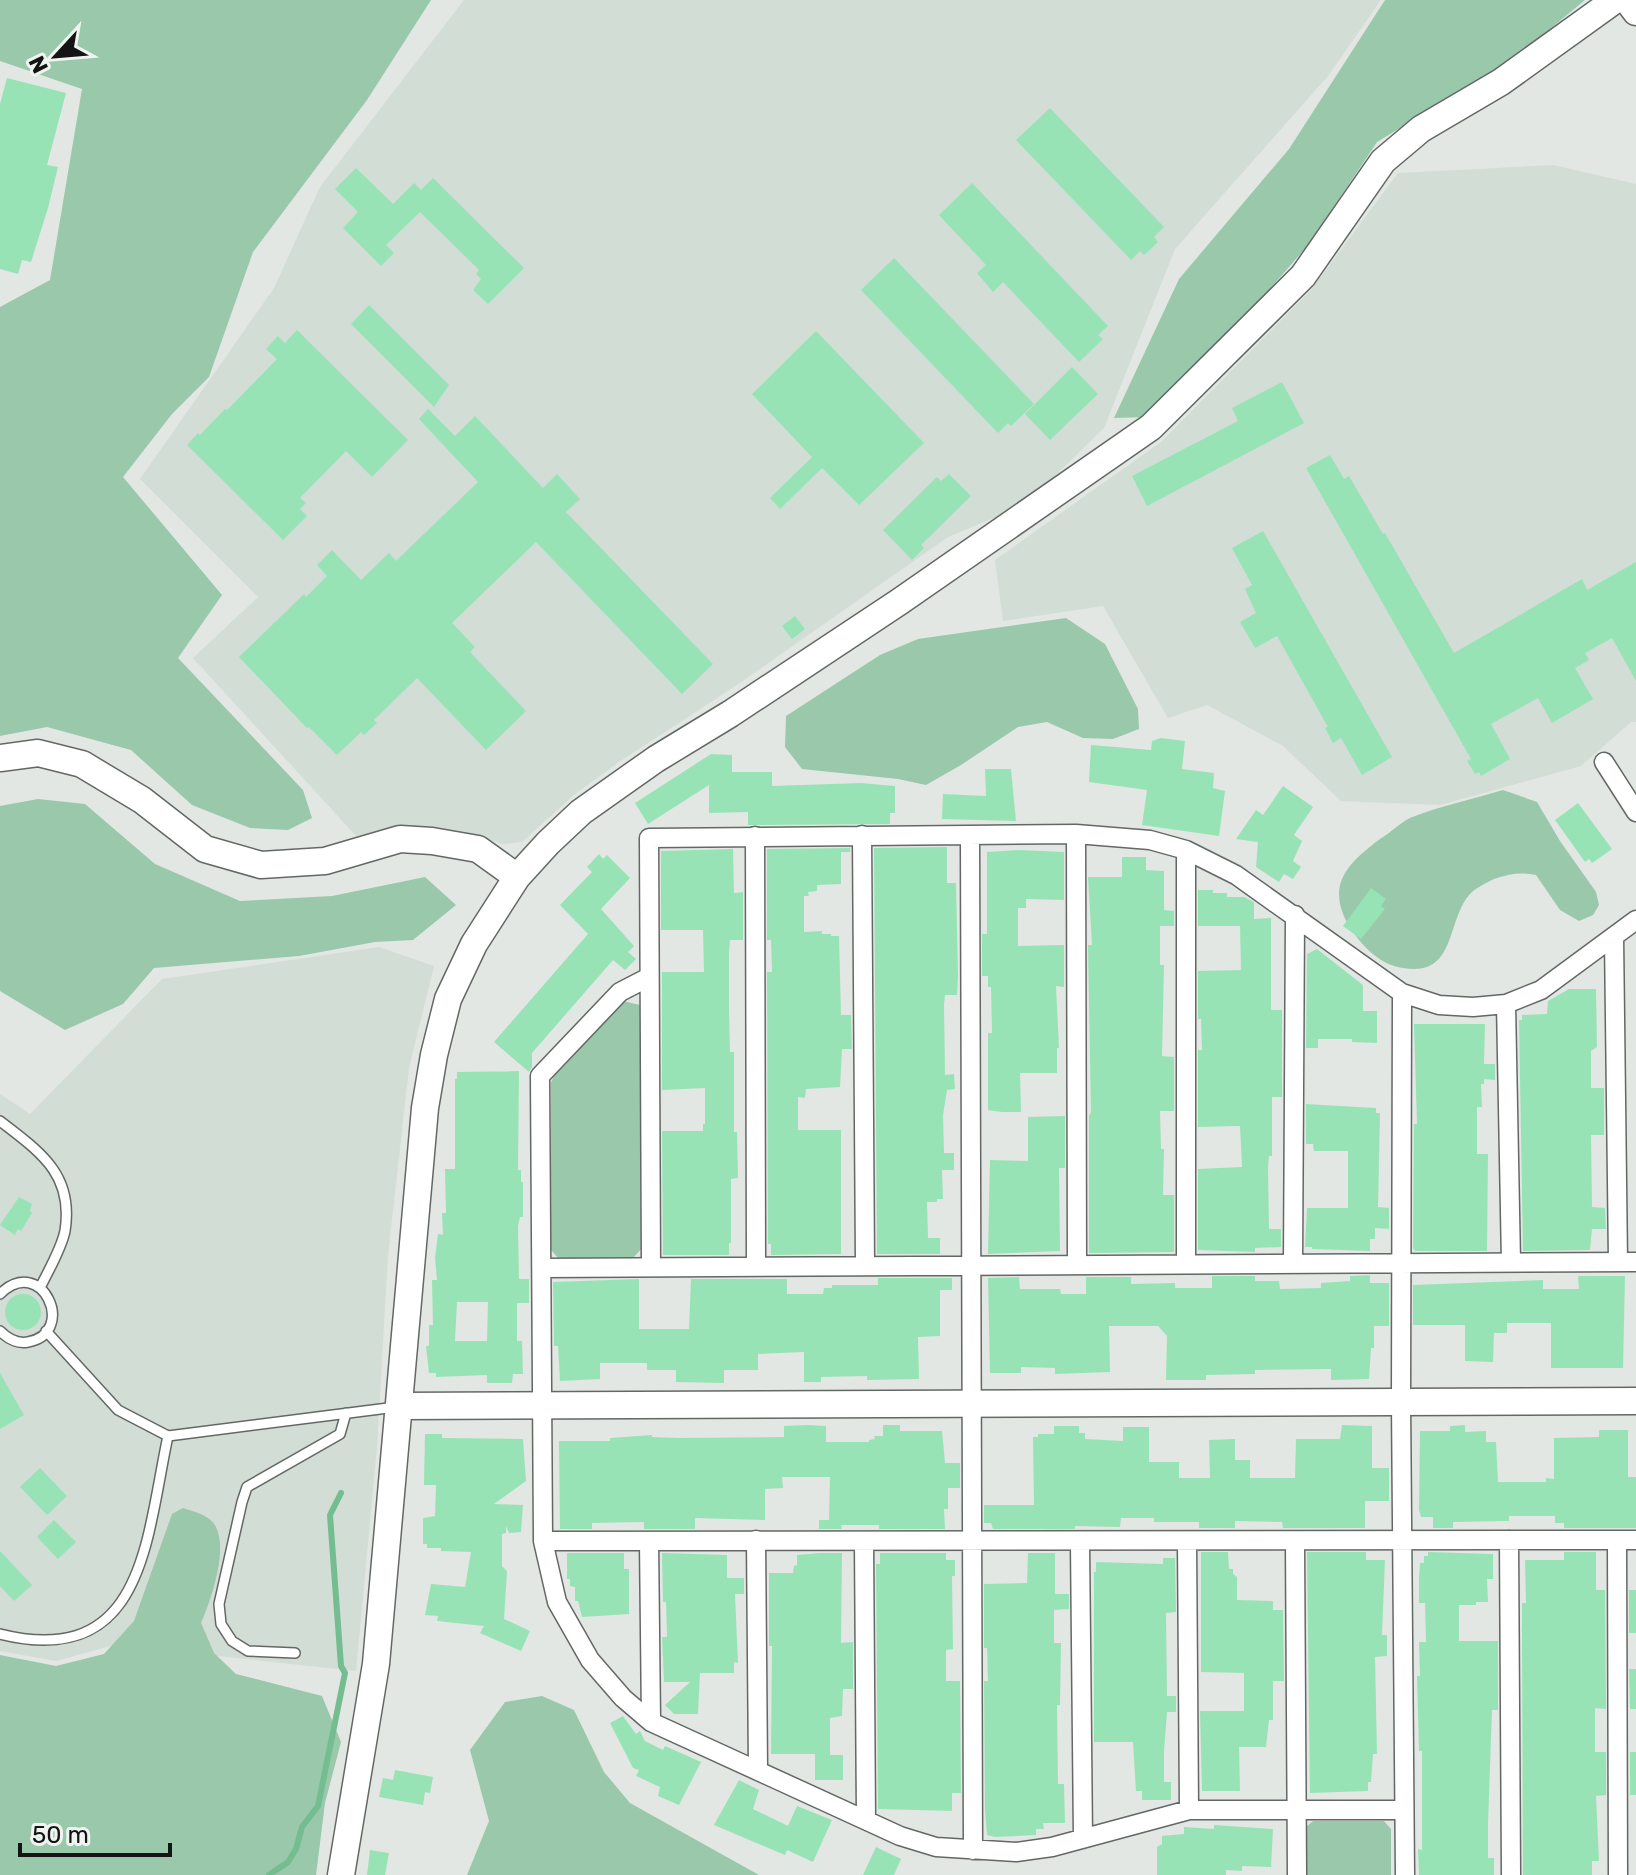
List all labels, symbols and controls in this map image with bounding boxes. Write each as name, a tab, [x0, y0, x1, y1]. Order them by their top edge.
north arrow	[16, 16, 96, 96]
text: N	[23, 52, 54, 78]
scale bar	[20, 1807, 170, 1857]
text: 50 m	[32, 1821, 89, 1849]

